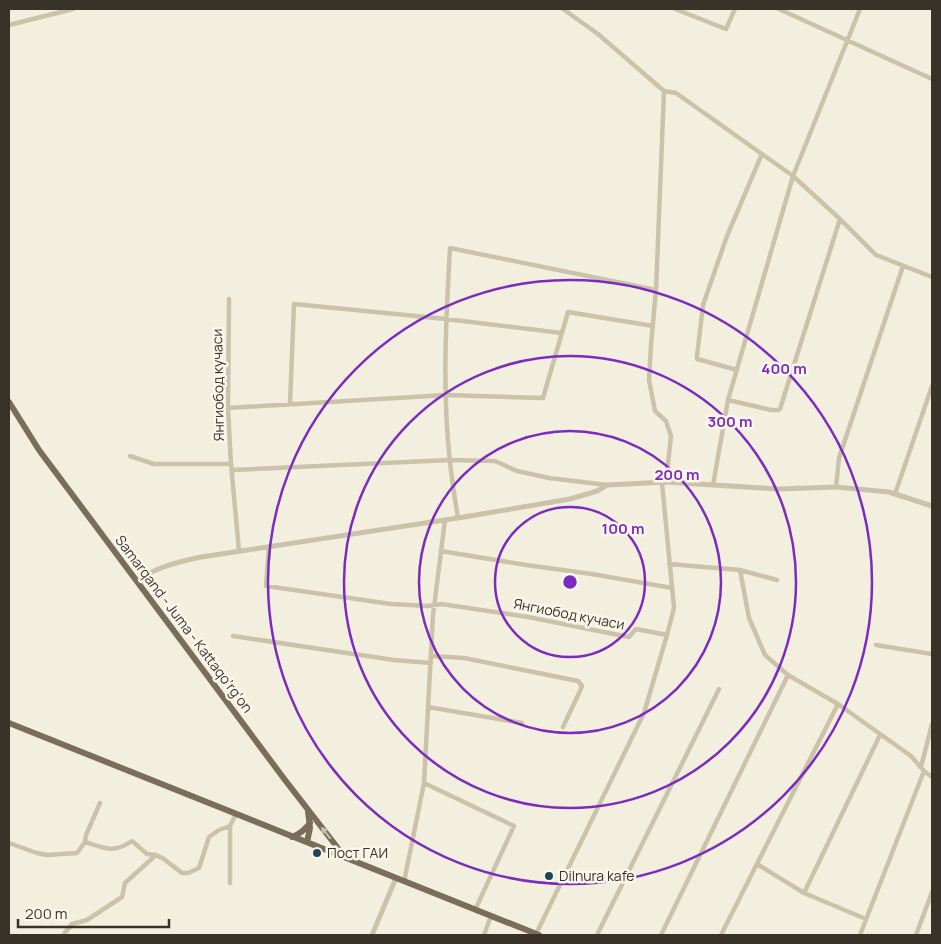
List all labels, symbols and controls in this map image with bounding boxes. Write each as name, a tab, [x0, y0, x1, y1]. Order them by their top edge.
street label: Янгиобод кучаси	[207, 328, 228, 442]
text: 400 m	[761, 358, 807, 379]
text: 300 m	[708, 411, 752, 432]
text: 200 m	[654, 464, 700, 485]
text: 100 m	[602, 518, 644, 539]
street label: Samarqand - Juma - Kattaqo‘rg‘on	[111, 531, 258, 716]
centre of rings	[561, 573, 579, 591]
street label: Янгиобод кучаси	[512, 593, 626, 634]
one-way arrow	[321, 827, 332, 840]
place label: Пост ГАИ	[327, 843, 388, 862]
marker: Пост ГАИ	[311, 847, 323, 859]
place label: Dilnura kafe	[559, 866, 635, 885]
marker: Dilnura kafe	[543, 870, 555, 882]
scale bar	[18, 896, 169, 928]
text: 200 m	[25, 903, 68, 924]

